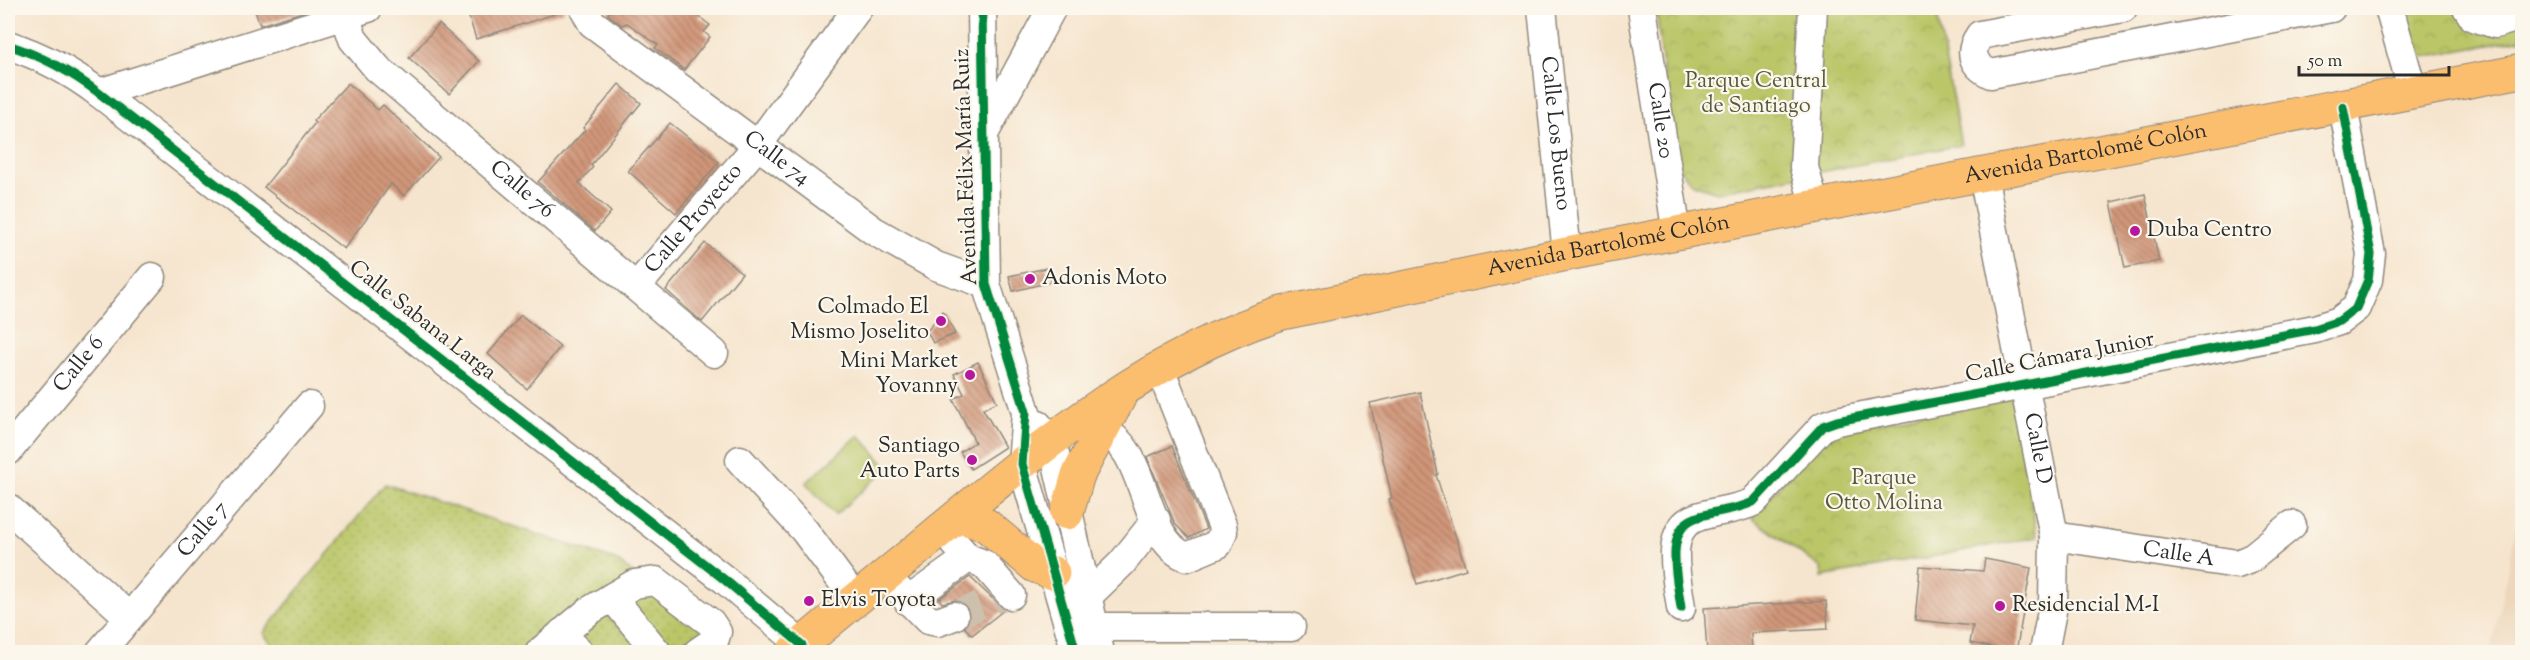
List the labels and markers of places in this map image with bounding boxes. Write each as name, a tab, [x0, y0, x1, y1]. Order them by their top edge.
place label: Duba Centro	[2147, 215, 2272, 247]
marker: Duba Centro	[2128, 224, 2142, 238]
place label: Adonis Moto	[1042, 263, 1167, 295]
marker: Adonis Moto	[1023, 272, 1037, 286]
place label: Colmado El Mismo Joselito	[790, 292, 929, 349]
marker: Colmado El Mismo Joselito	[934, 314, 948, 328]
place label: Mini Market Yovanny	[840, 346, 958, 403]
marker: Mini Market Yovanny	[963, 368, 977, 382]
place label: Santiago Auto Parts	[860, 431, 960, 488]
marker: Santiago Auto Parts	[965, 453, 979, 467]
place label: Elvis Toyota	[821, 585, 936, 617]
place label: Residencial M-I	[2012, 590, 2159, 622]
marker: Elvis Toyota	[802, 594, 816, 608]
marker: Residencial M-I	[1993, 599, 2007, 613]

